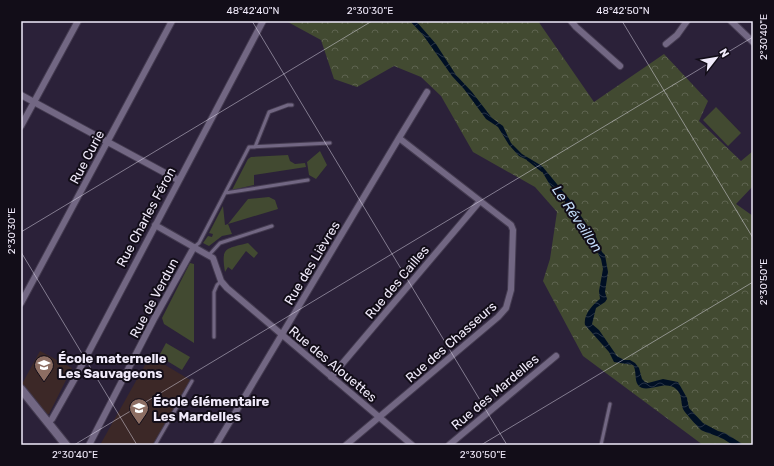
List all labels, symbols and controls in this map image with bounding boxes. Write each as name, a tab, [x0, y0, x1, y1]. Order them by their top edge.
text: 48°42'40"N	[226, 5, 280, 17]
text: 2°30'30"E	[347, 5, 393, 17]
text: 48°42'50"N	[596, 5, 650, 17]
text: 2°30'40"E	[758, 14, 770, 60]
north arrow	[696, 38, 736, 78]
text: N	[717, 46, 732, 60]
street label: Rue Curie	[67, 128, 107, 186]
street label: Rue Charles Féron	[113, 165, 179, 269]
water label: Le Réveillon	[548, 182, 606, 256]
text: 2°30'30"E	[6, 208, 18, 254]
street label: Rue des Lièvres	[281, 218, 343, 308]
street label: Rue des Cailles	[362, 242, 432, 322]
street label: Rue de Verdun	[127, 256, 181, 340]
text: 2°30'50"E	[758, 259, 770, 305]
street label: Rue des Chasseurs	[403, 298, 500, 385]
street label: Rue des Alouettes	[286, 323, 380, 405]
place label: École maternelle Les Sauvageons	[58, 351, 167, 381]
street label: Rue des Mardelles	[448, 351, 542, 433]
school or university icon: École maternelle Les Sauvageons	[33, 354, 55, 382]
place label: École élémentaire Les Mardelles	[153, 394, 269, 424]
school or university icon: École élémentaire Les Mardelles	[128, 397, 150, 425]
text: 2°30'40"E	[52, 449, 98, 461]
text: 2°30'50"E	[460, 449, 506, 461]

